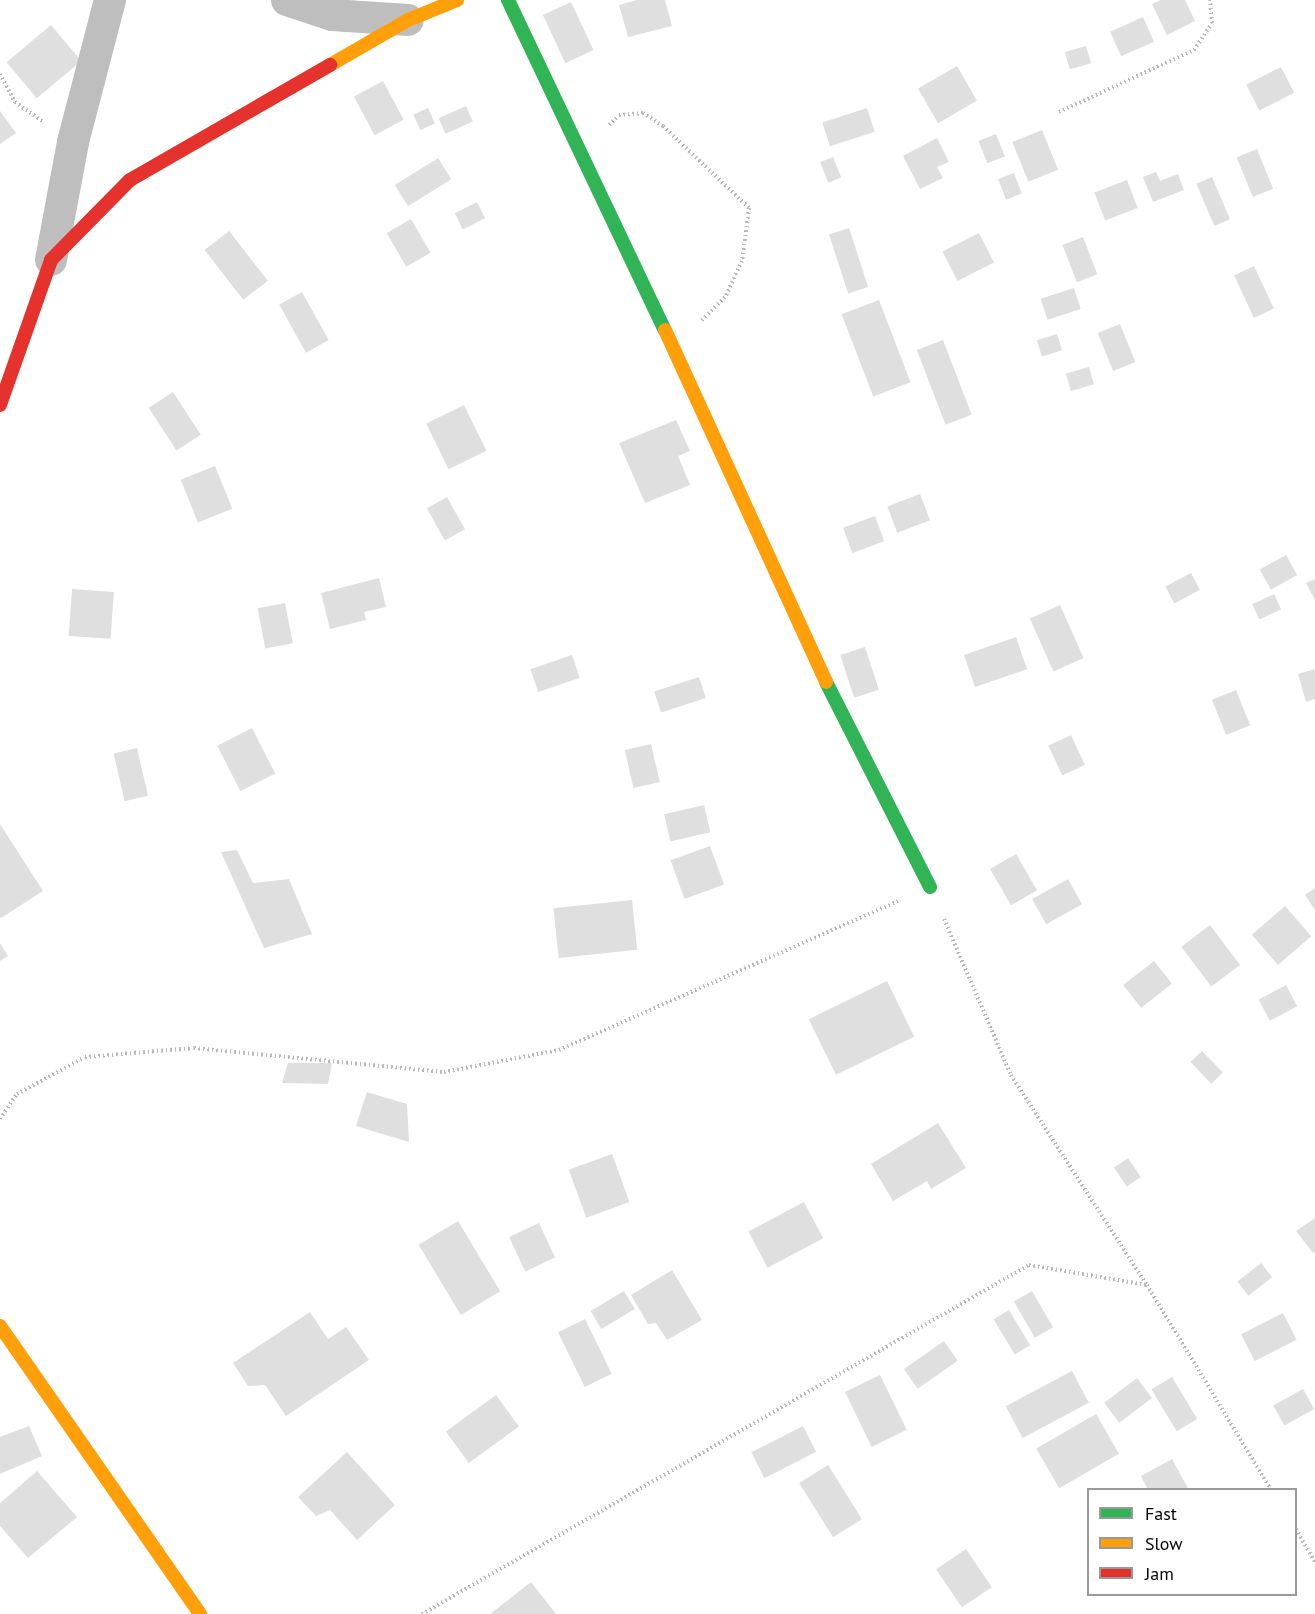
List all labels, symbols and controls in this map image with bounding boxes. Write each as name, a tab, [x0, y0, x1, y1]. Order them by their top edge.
legend	[1087, 1488, 1297, 1596]
text: Fast	[1145, 1502, 1177, 1525]
text: Slow	[1145, 1532, 1183, 1555]
text: Jam	[1145, 1562, 1174, 1585]

